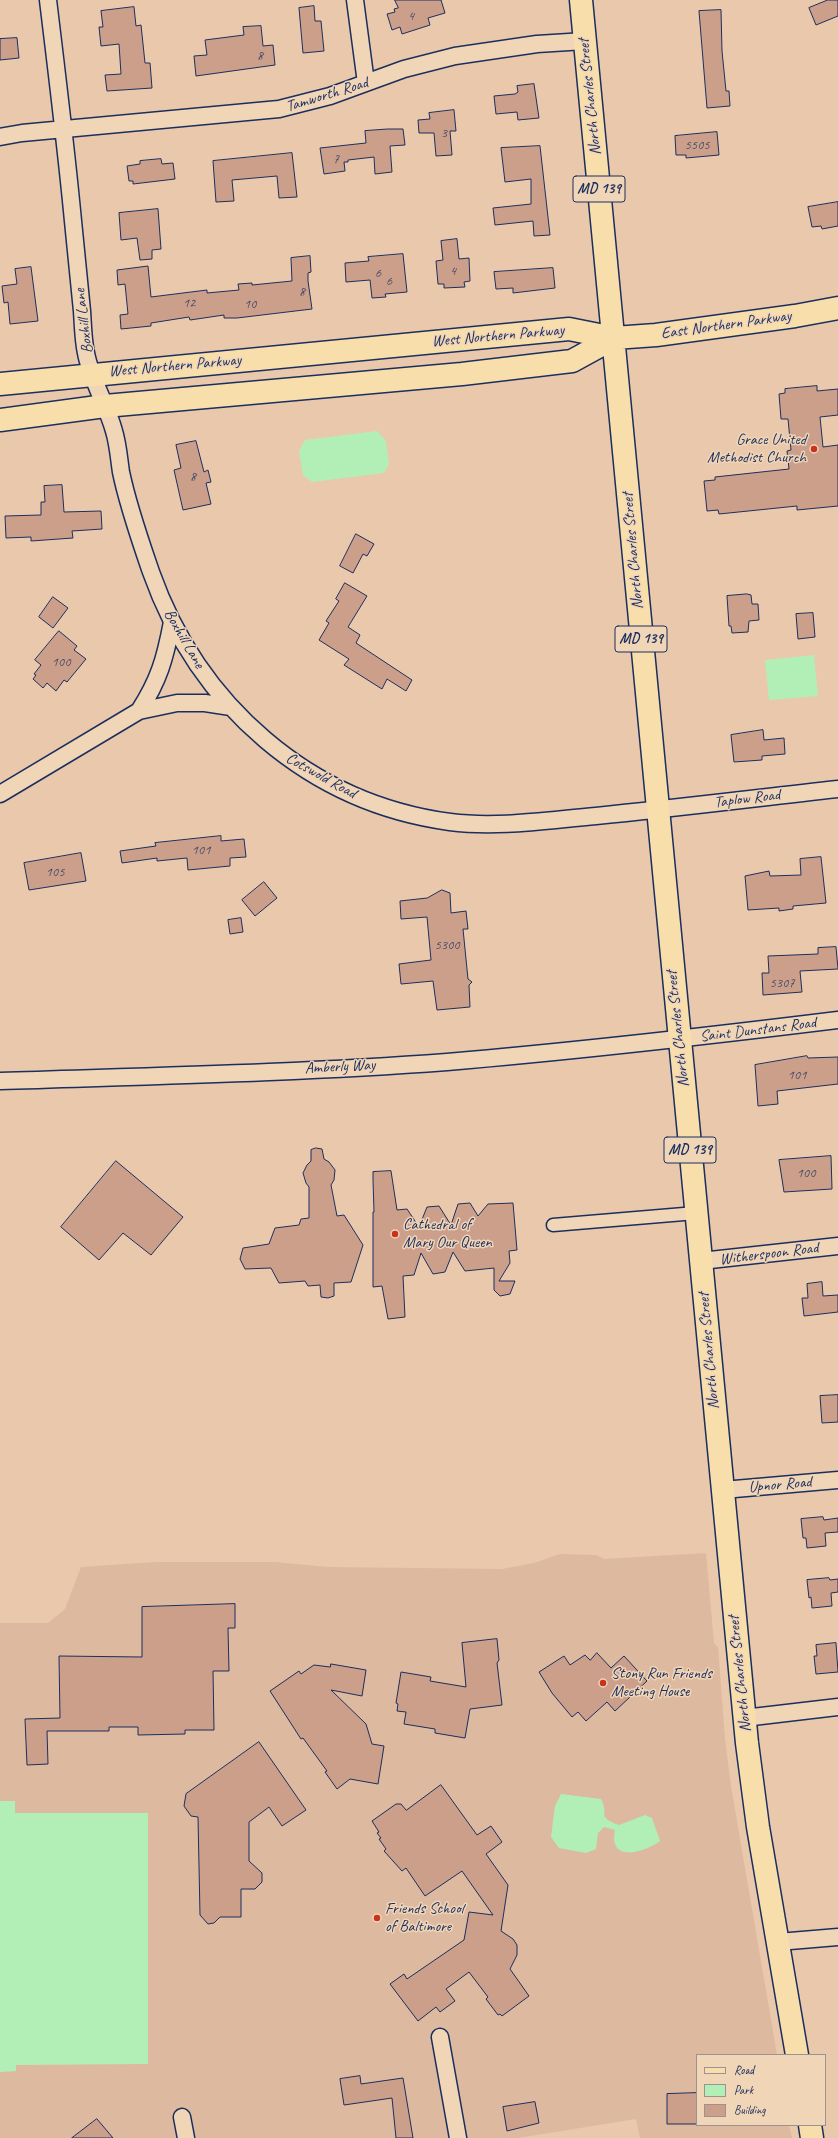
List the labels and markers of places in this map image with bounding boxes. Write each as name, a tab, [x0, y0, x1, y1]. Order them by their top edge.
place label: Grace United Methodist Church	[707, 430, 806, 468]
marker: Grace United Methodist Church	[809, 444, 819, 454]
place label: Cathedral of Mary Our Queen	[403, 1215, 492, 1253]
marker: Cathedral of Mary Our Queen	[390, 1229, 400, 1239]
place label: Stony Run Friends Meeting House	[611, 1664, 712, 1702]
marker: Stony Run Friends Meeting House	[598, 1678, 608, 1688]
place label: Friends School of Baltimore	[385, 1899, 463, 1937]
marker: Friends School of Baltimore	[372, 1913, 382, 1923]

